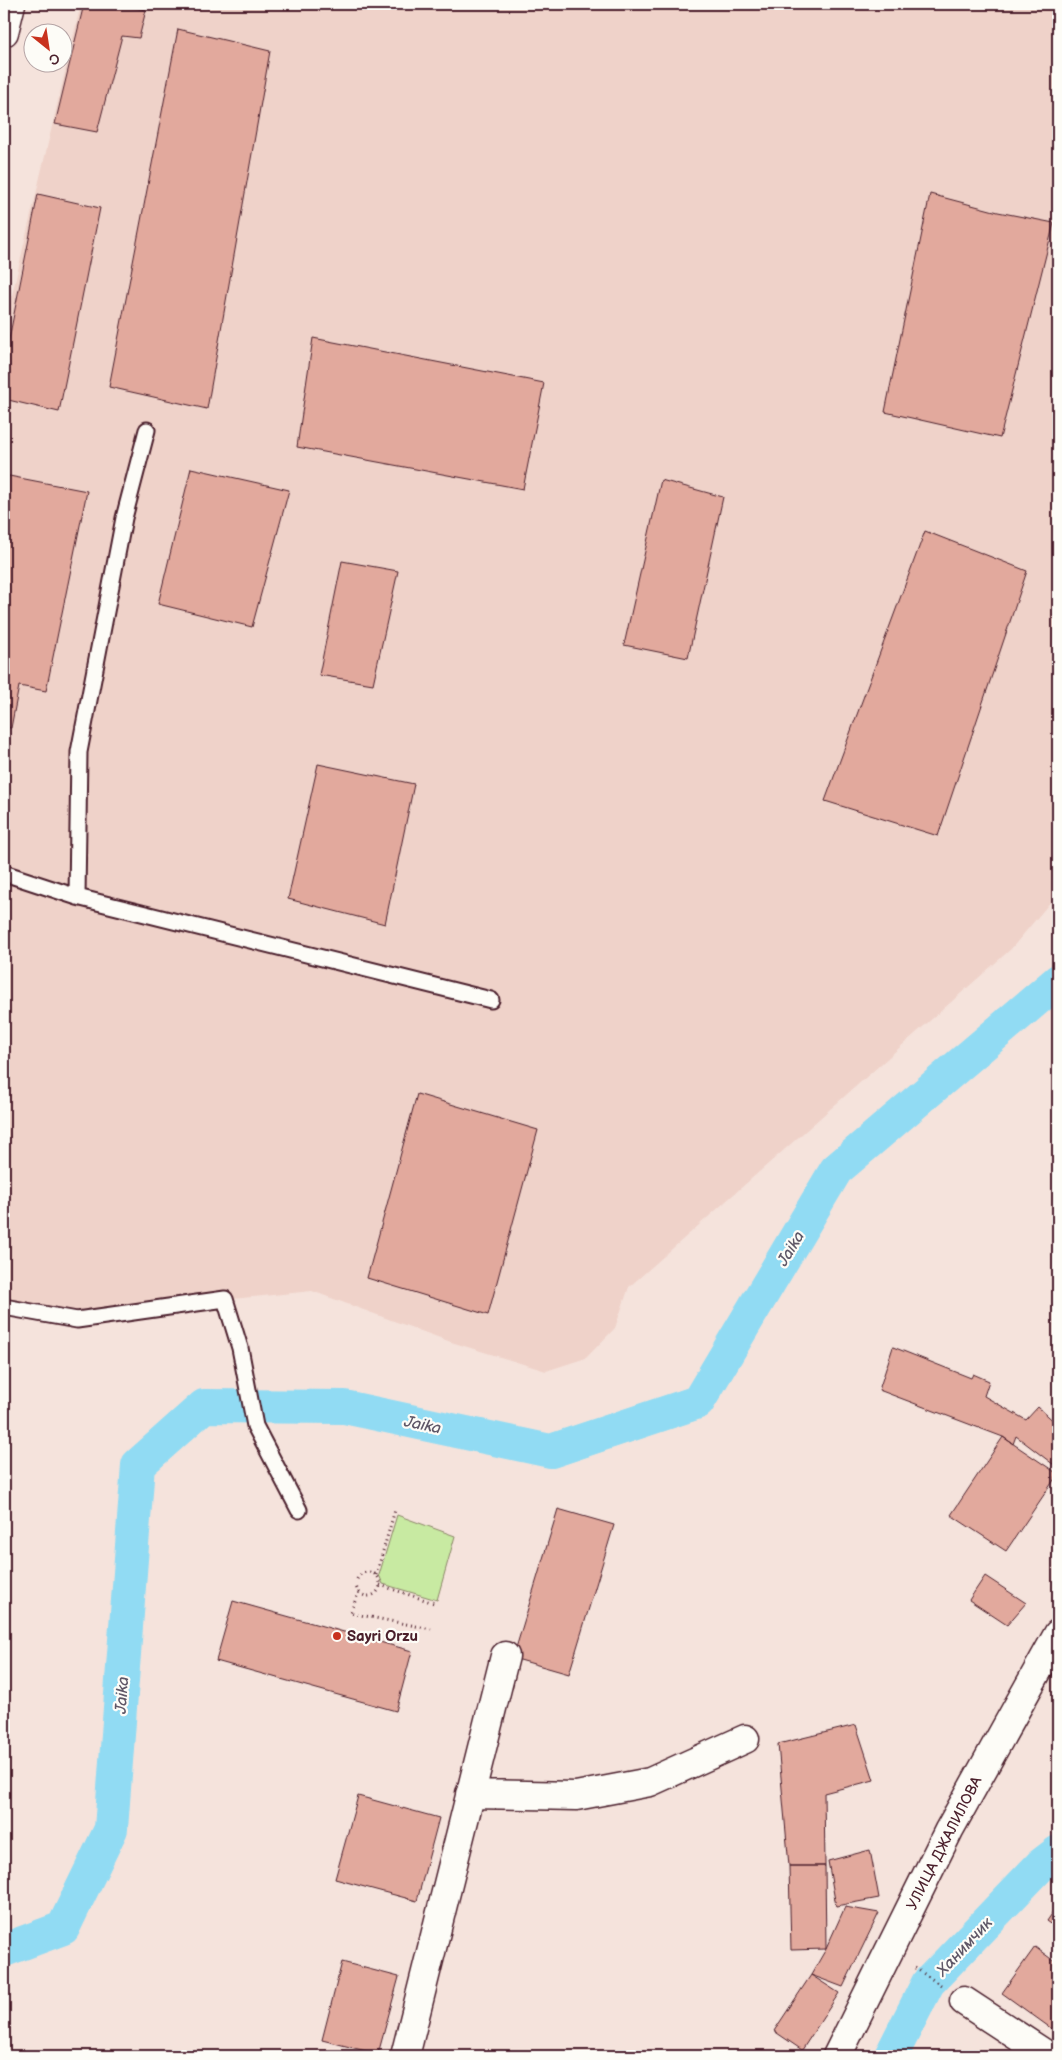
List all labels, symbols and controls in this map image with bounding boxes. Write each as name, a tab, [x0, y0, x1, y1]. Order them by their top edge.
north arrow	[22, 22, 72, 72]
text: С	[46, 49, 63, 69]
water label: Jaika	[773, 1228, 809, 1270]
water label: Jaika	[402, 1412, 443, 1439]
place label: Sayri Orzu	[347, 1627, 418, 1646]
marker: Sayri Orzu	[331, 1630, 343, 1642]
water label: Jaika	[112, 1676, 133, 1715]
street label: УЛИЦА ДЖАЛИЛОВА	[903, 1772, 987, 1913]
water label: Ханимчик	[932, 1913, 997, 1981]

